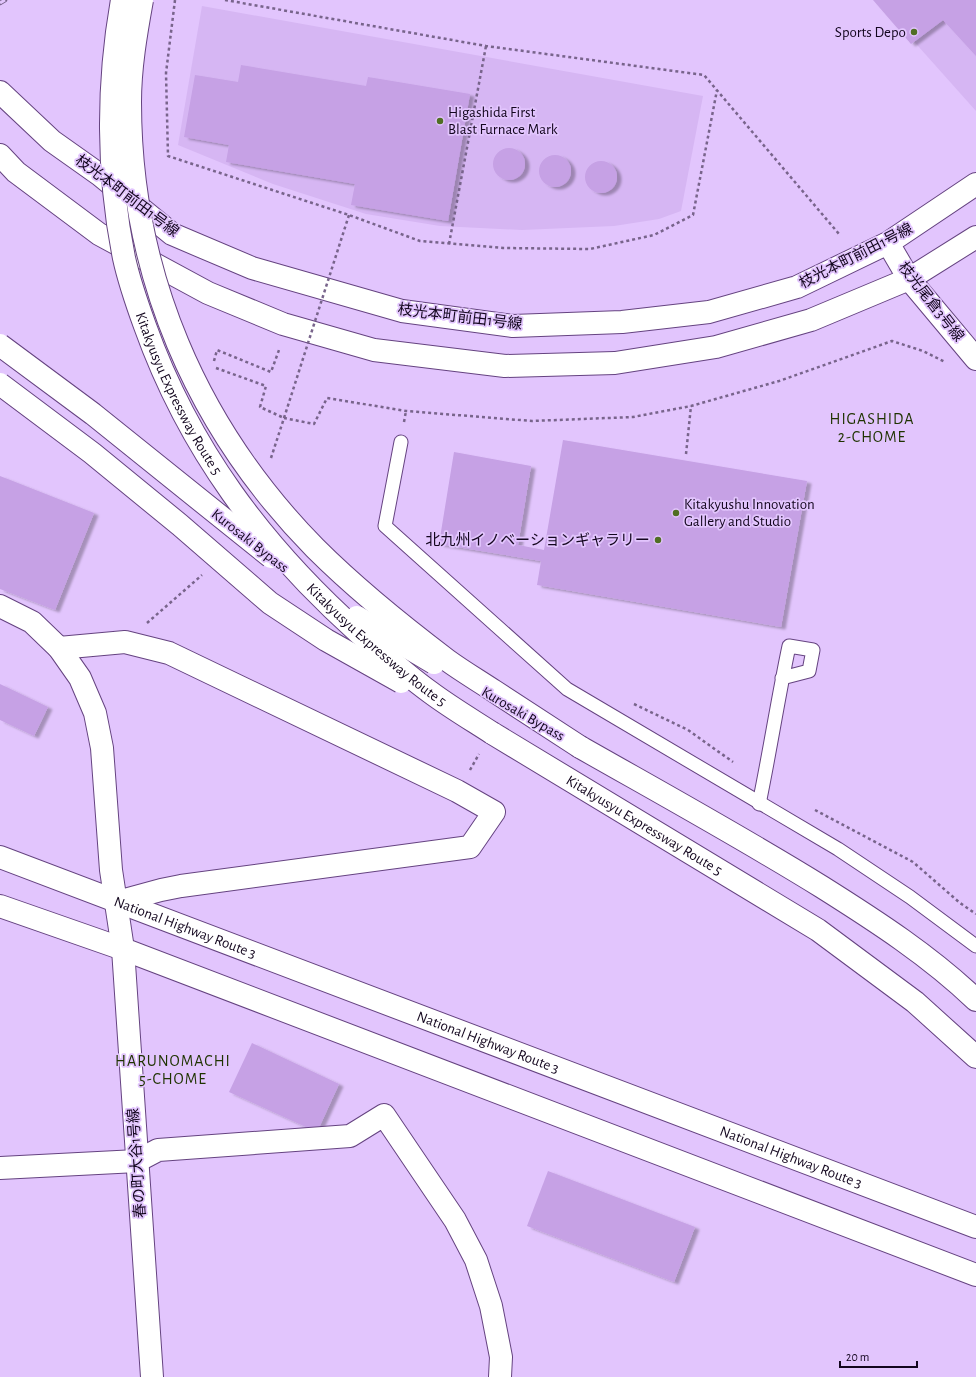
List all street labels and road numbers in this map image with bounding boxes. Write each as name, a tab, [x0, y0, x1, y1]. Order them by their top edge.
street label: 枝光本町前田1号線	[73, 152, 182, 240]
street label: 枝光本町前田1号線	[796, 220, 915, 291]
street label: 枝光尾倉3号線	[895, 259, 967, 345]
street label: 枝光本町前田1号線	[397, 301, 523, 332]
street label: Kitakyusyu Expressway Route 5	[133, 310, 225, 477]
street label: Kurosaki Bypass	[209, 506, 291, 576]
street label: Kitakyusyu Expressway Route 5	[304, 580, 449, 709]
street label: Kurosaki Bypass	[479, 684, 567, 744]
street label: Kitakyusyu Expressway Route 5	[564, 772, 725, 878]
street label: National Highway Route 3	[112, 893, 258, 961]
street label: National Highway Route 3	[415, 1008, 561, 1076]
street label: 春の町大谷1号線	[125, 1108, 148, 1219]
street label: National Highway Route 3	[718, 1123, 864, 1191]

